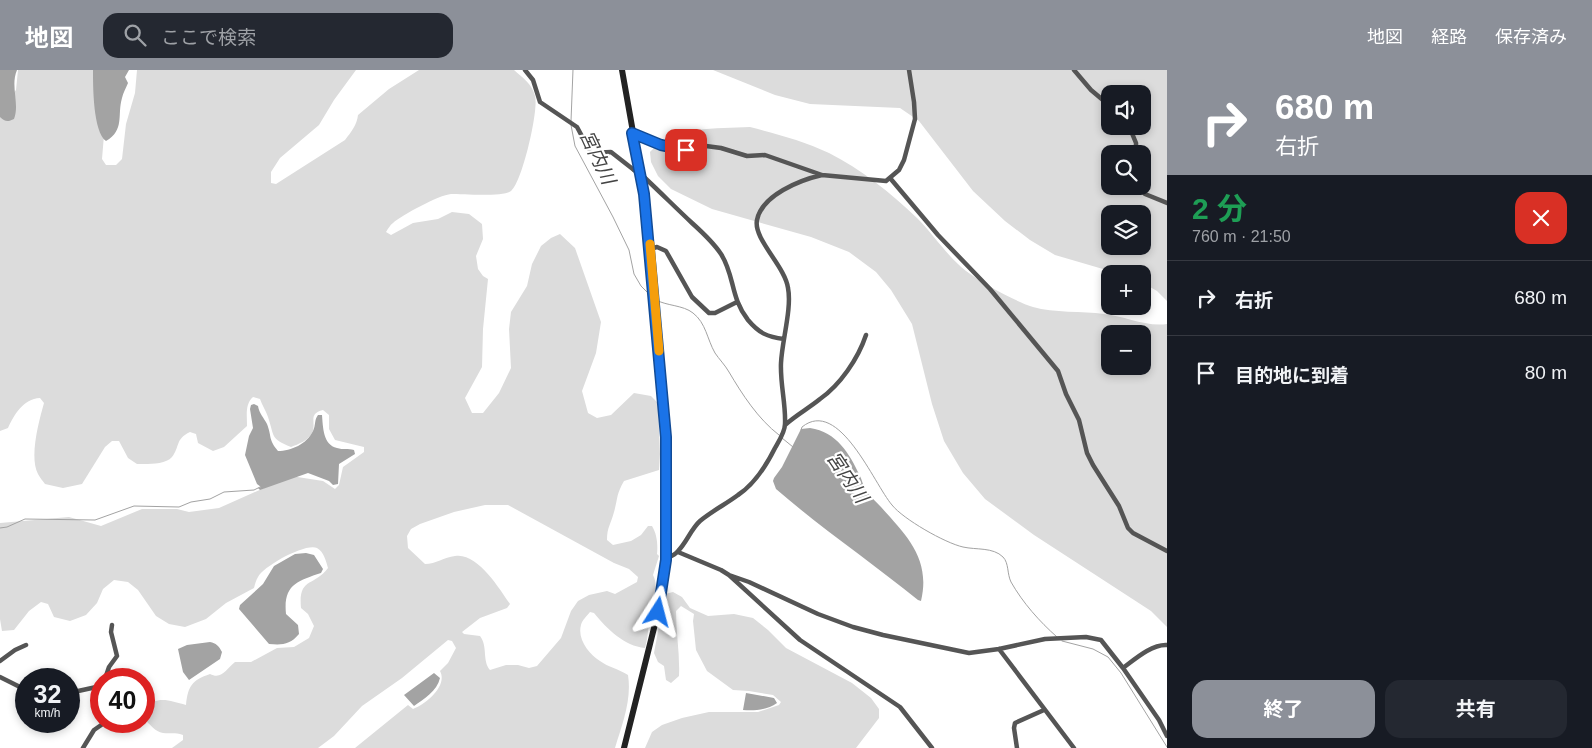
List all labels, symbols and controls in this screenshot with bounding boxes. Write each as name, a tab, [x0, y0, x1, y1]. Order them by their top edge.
search box	[103, 13, 453, 58]
icon: search	[121, 21, 149, 49]
text: 地図	[25, 24, 73, 51]
text: ここで検索	[161, 27, 256, 48]
text: 地図	[1367, 27, 1403, 47]
text: 経路	[1431, 27, 1467, 47]
text: 保存済み	[1495, 27, 1567, 47]
map controls	[1101, 85, 1151, 375]
button: sound	[1101, 85, 1151, 135]
text: 680 m	[1275, 87, 1374, 126]
icon: right	[1192, 90, 1257, 155]
water label: 宮内川	[576, 127, 620, 189]
pin	[665, 129, 707, 171]
text: 右折	[1275, 134, 1319, 159]
icon: arrive	[672, 136, 700, 164]
button: search	[1101, 145, 1151, 195]
text: 2 分	[1192, 192, 1247, 225]
button: close	[1515, 192, 1567, 244]
button: layers	[1101, 205, 1151, 255]
text: 760 m · 21:50	[1192, 228, 1291, 245]
button: +	[1101, 265, 1151, 315]
icon: right	[1192, 284, 1220, 312]
text: 680 m	[1514, 287, 1567, 308]
text: 右折	[1235, 290, 1273, 311]
button: −	[1101, 325, 1151, 375]
icon: arrive	[1192, 359, 1220, 387]
text: 80 m	[1525, 362, 1567, 383]
text: 目的地に到着	[1235, 365, 1349, 386]
water label: 宮内川	[823, 448, 873, 508]
position arrow	[631, 585, 683, 637]
speed limit sign: 40	[90, 668, 155, 733]
text: 32	[34, 680, 61, 708]
button: 終了	[1192, 680, 1375, 738]
button: 共有	[1385, 680, 1567, 738]
text: km/h	[34, 706, 61, 720]

